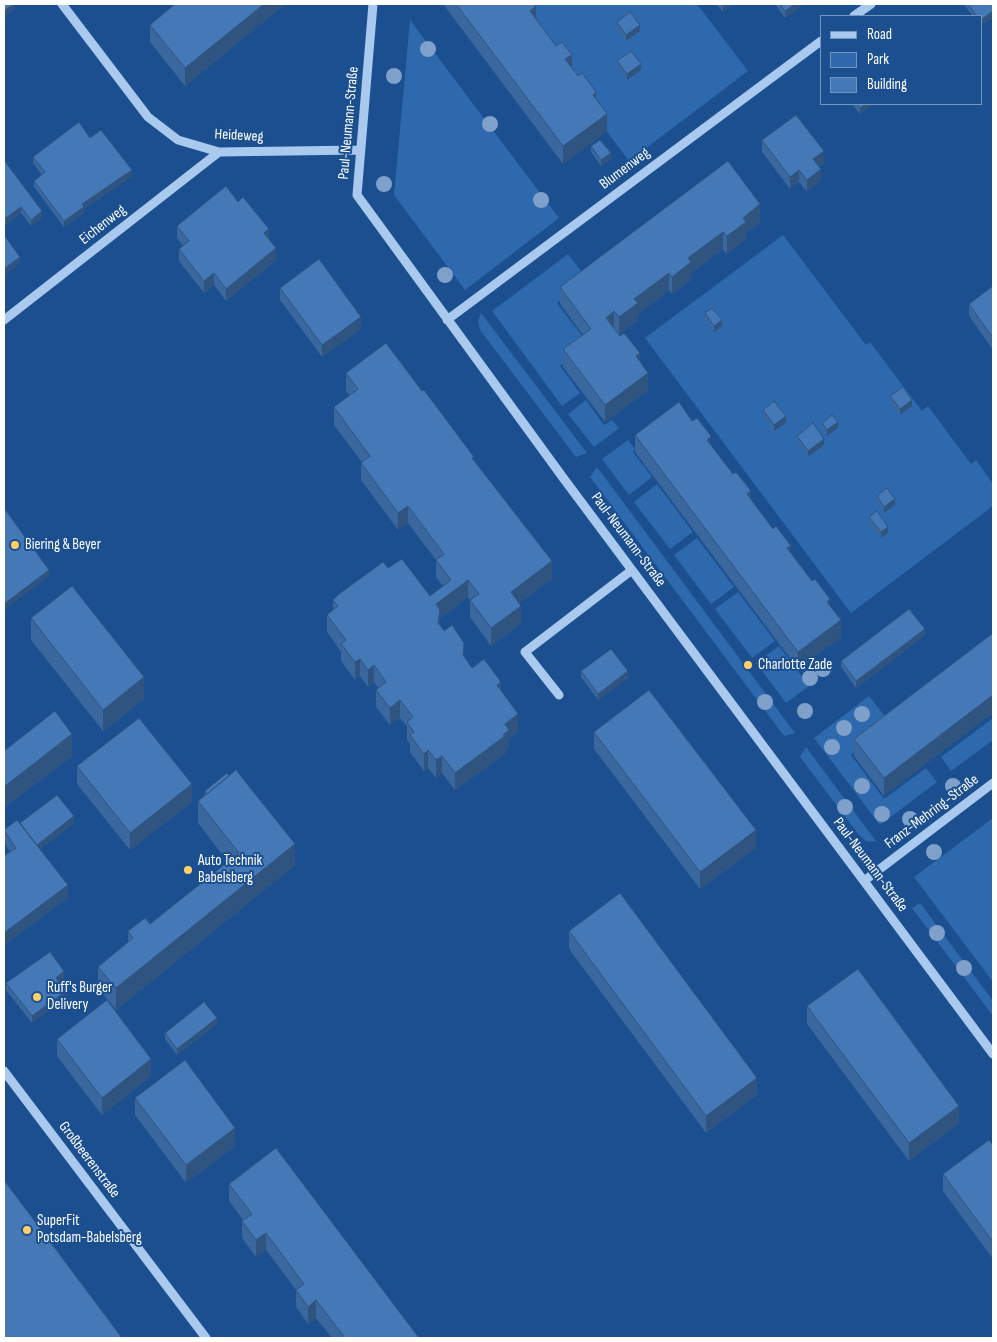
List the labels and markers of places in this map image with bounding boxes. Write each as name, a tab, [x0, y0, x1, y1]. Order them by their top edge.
place label: Biering & Beyer	[25, 536, 101, 554]
marker: Biering & Beyer	[9, 539, 21, 551]
place label: Charlotte Zade	[758, 656, 832, 674]
marker: Charlotte Zade	[742, 659, 754, 671]
place label: Auto Technik Babelsberg	[198, 852, 262, 887]
marker: Auto Technik Babelsberg	[182, 864, 194, 876]
place label: Ruff's Burger Delivery	[47, 979, 112, 1014]
marker: Ruff's Burger Delivery	[31, 991, 43, 1003]
place label: SuperFit Potsdam-Babelsberg	[37, 1212, 142, 1247]
marker: SuperFit Potsdam-Babelsberg	[21, 1224, 33, 1236]

